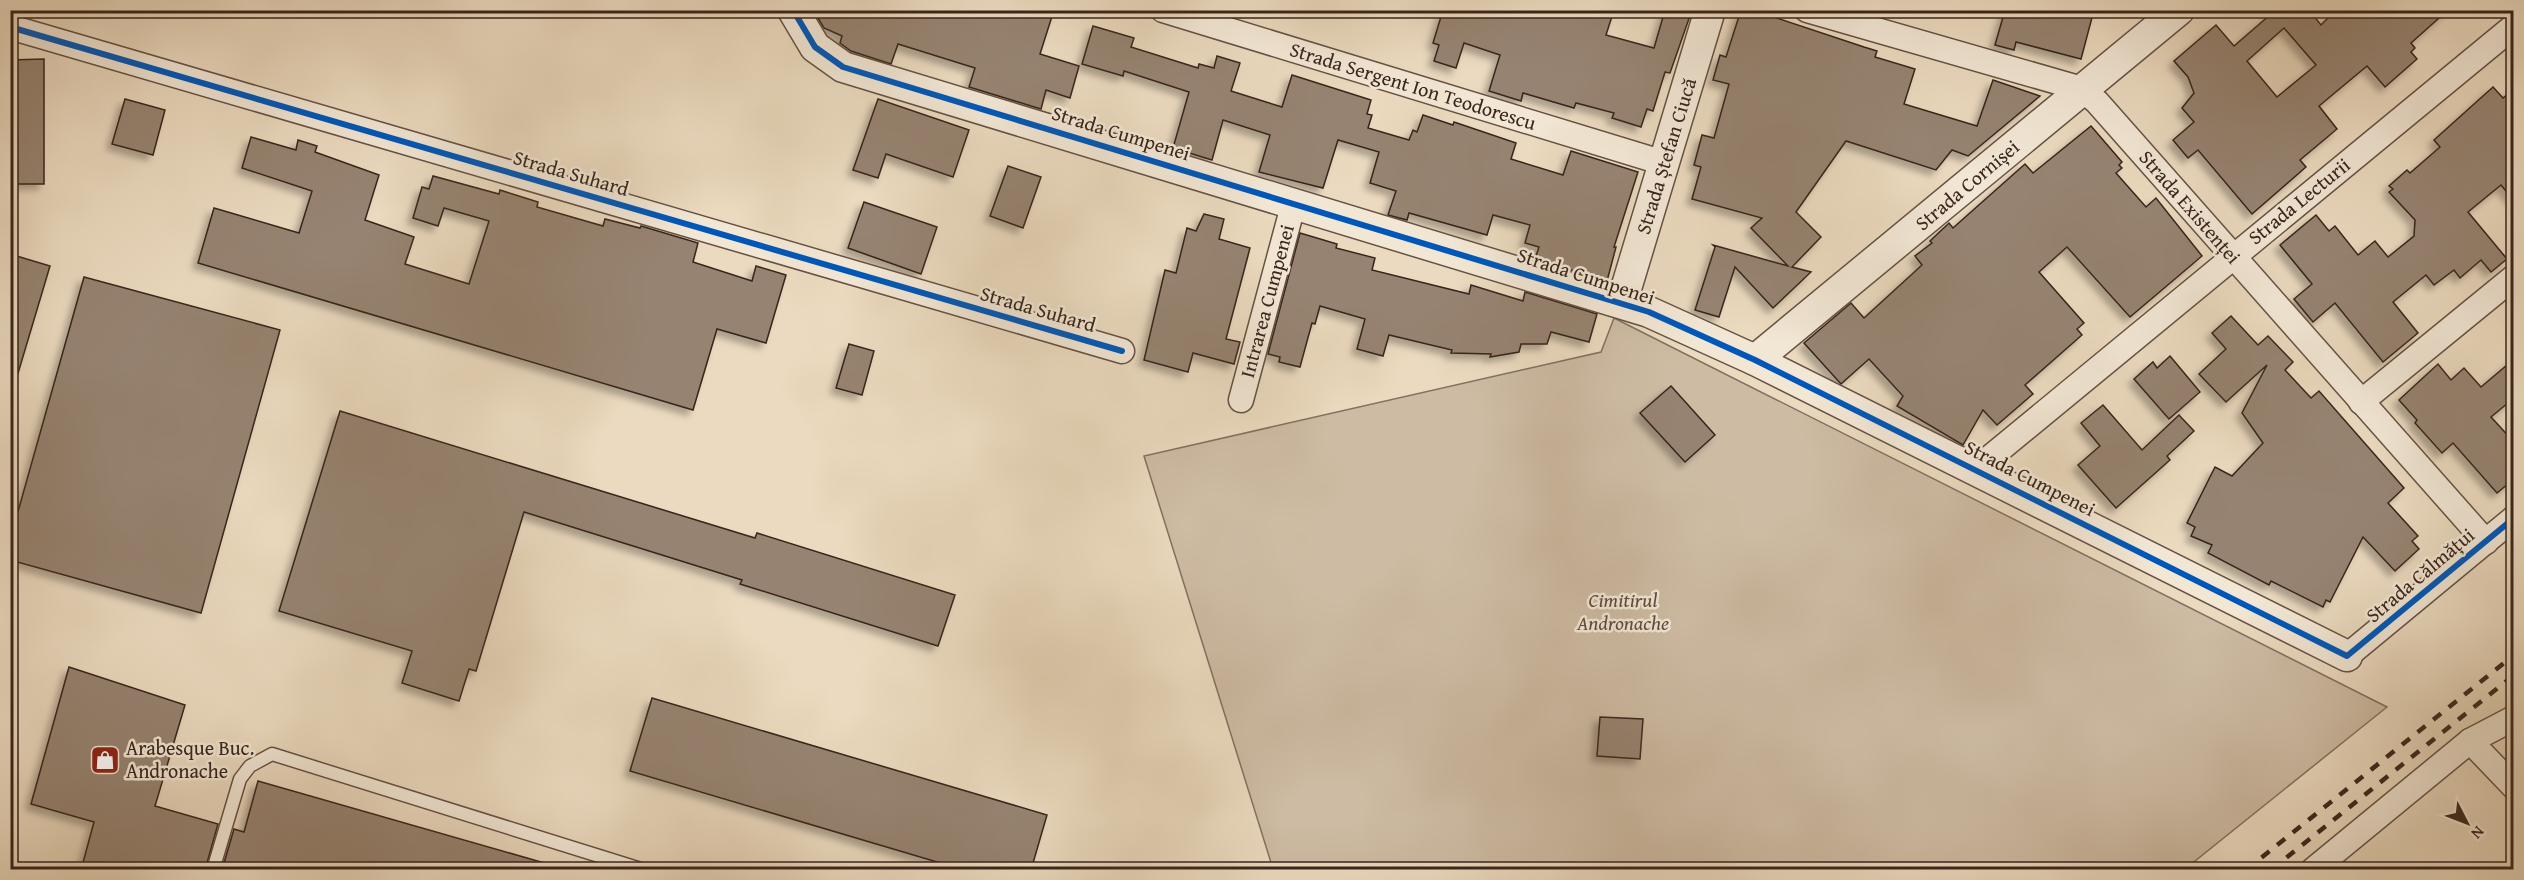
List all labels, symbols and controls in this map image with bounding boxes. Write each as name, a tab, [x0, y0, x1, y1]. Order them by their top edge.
street label: Strada Sergent Ion Teodorescu	[1286, 34, 1540, 137]
street label: Strada Ștefan Ciucă	[1628, 74, 1703, 238]
street label: Strada Cumpenei	[1048, 98, 1194, 167]
street label: Strada Cornișei	[1908, 132, 2025, 237]
street label: Strada Suhard	[510, 142, 633, 203]
street label: Strada Existenței	[2133, 143, 2248, 270]
street label: Strada Lecturii	[2241, 150, 2356, 251]
street label: Intrarea Cumpenei	[1232, 221, 1301, 381]
street label: Strada Cumpenei	[1514, 240, 1659, 312]
street label: Strada Suhard	[977, 278, 1100, 339]
street label: Strada Cumpenei	[1960, 432, 2101, 523]
street label: Strada Călmățui	[2359, 520, 2481, 629]
park label: Cimitirul Andronache	[1576, 585, 1669, 637]
place label: Arabesque Buc. Andronache	[126, 733, 254, 785]
shop icon: Arabesque Buc. Andronache	[89, 744, 121, 776]
north arrow	[2437, 793, 2497, 853]
text: N	[2465, 821, 2491, 845]

